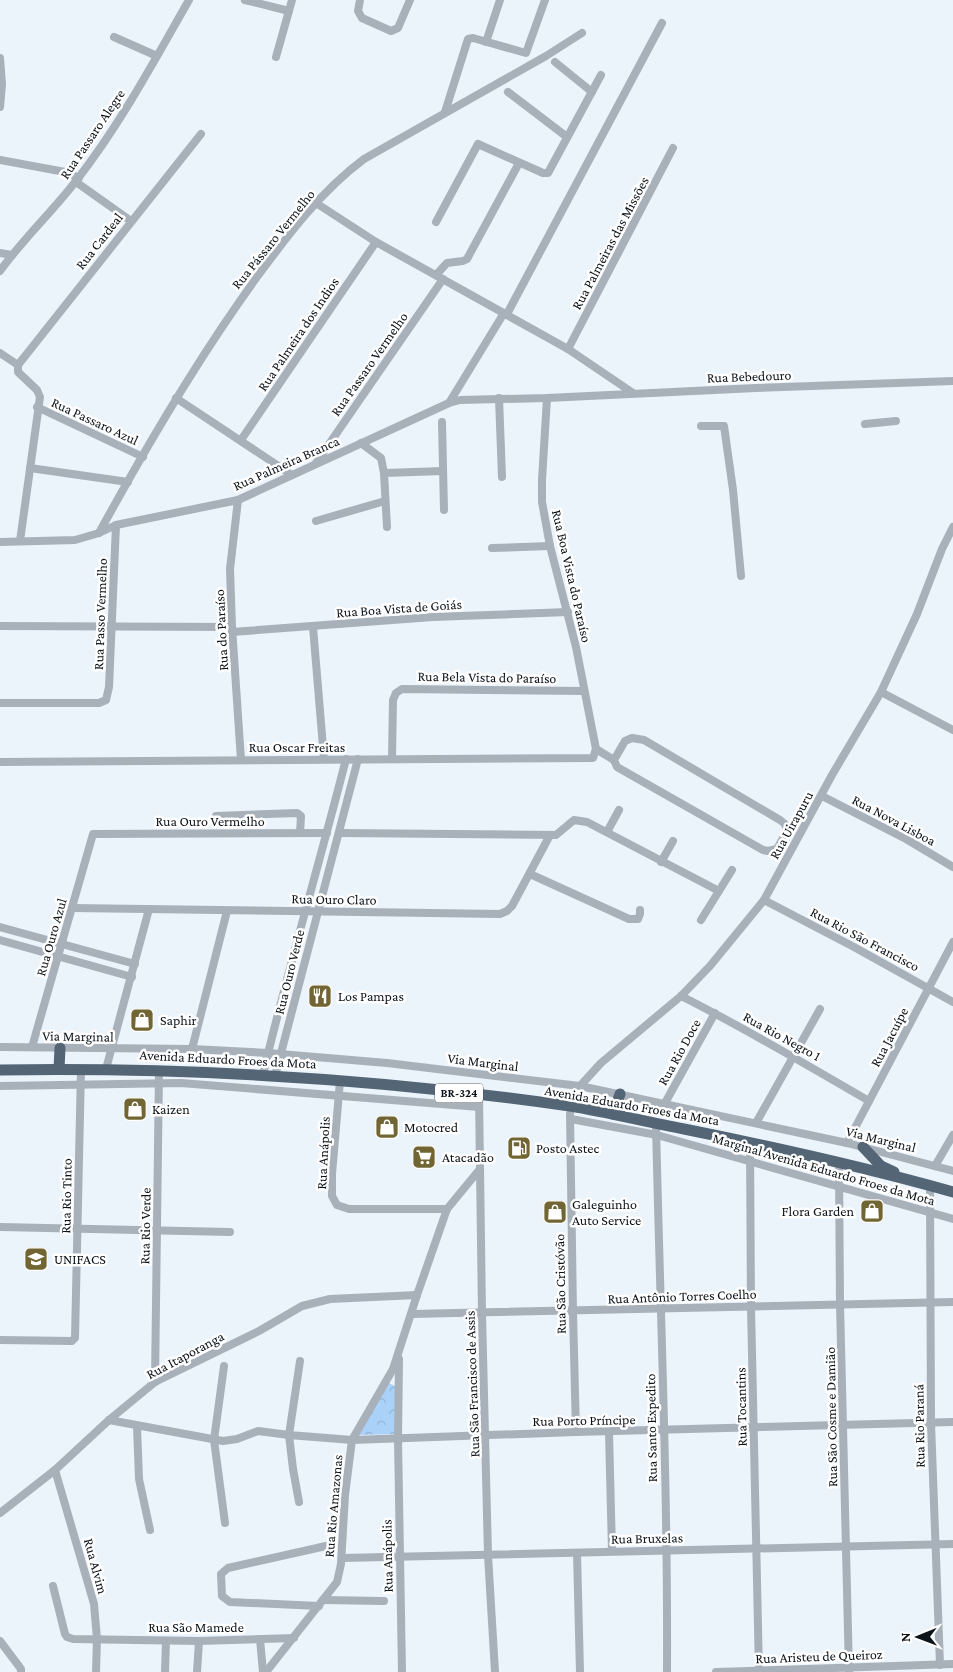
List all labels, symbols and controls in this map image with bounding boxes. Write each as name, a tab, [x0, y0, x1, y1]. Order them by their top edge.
street label: Rua Passaro Alegre	[56, 86, 128, 182]
street label: Rua Palmeiras das Missões	[568, 174, 652, 312]
street label: Rua Pássaro Vermelho	[228, 186, 318, 292]
street label: Rua Cardeal	[72, 209, 126, 272]
street label: Rua Palmeira dos Indios	[254, 274, 342, 394]
street label: Rua Passaro Vermelho	[327, 309, 411, 419]
street label: Rua Bebedouro	[706, 367, 792, 385]
street label: Rua Passaro Azul	[49, 394, 141, 448]
street label: Rua Palmeira Branca	[230, 432, 342, 494]
street label: Rua Boa Vista do Paraíso	[549, 508, 595, 644]
street label: Rua Passo Vermelho	[90, 558, 110, 670]
street label: Rua do Paraíso	[211, 589, 231, 671]
street label: Rua Boa Vista de Goiás	[336, 596, 462, 620]
street label: Rua Bela Vista do Paraíso	[417, 668, 557, 686]
street label: Rua Oscar Freitas	[249, 739, 345, 755]
street label: Rua Uirapuru	[766, 788, 817, 862]
street label: Rua Nova Lisboa	[849, 791, 939, 849]
street label: Rua Ouro Vermelho	[155, 813, 265, 829]
street label: Rua Ouro Claro	[291, 890, 377, 908]
street label: Rua Ouro Azul	[32, 896, 70, 978]
street label: Rua Rio São Francisco	[808, 904, 922, 974]
street label: Rua Ouro Verde	[271, 928, 307, 1016]
restaurant icon: Los Pampas	[307, 983, 333, 1009]
place label: Los Pampas	[338, 988, 404, 1004]
street label: Rua Jacuípe	[867, 1004, 911, 1070]
shop icon: Saphir	[129, 1007, 155, 1033]
street label: Rua Rio Negro 1	[740, 1008, 824, 1064]
place label: Saphir	[160, 1012, 197, 1028]
street label: Rua Rio Doce	[654, 1016, 704, 1088]
street label: Via Marginal	[42, 1027, 114, 1045]
street label: Avenida Eduardo Froes da Mota	[139, 1046, 317, 1072]
street label: Via Marginal	[447, 1050, 520, 1074]
street label: Avenida Eduardo Froes da Mota	[543, 1082, 721, 1128]
road number: BR-324	[435, 1084, 483, 1102]
shop icon: Kaizen	[122, 1096, 148, 1122]
place label: Kaizen	[152, 1101, 190, 1117]
shop icon: Motocred	[374, 1114, 400, 1140]
street label: Rua Anápolis	[313, 1116, 333, 1190]
place label: Motocred	[404, 1119, 459, 1135]
street label: Via Marginal	[844, 1123, 918, 1155]
street label: Marginal Avenida Eduardo Froes da Mota	[711, 1130, 938, 1209]
fuel station icon: Posto Astec	[506, 1135, 532, 1161]
place label: Posto Astec	[536, 1140, 599, 1156]
supermarket icon: Atacadão	[411, 1144, 437, 1170]
place label: Atacadão	[442, 1149, 494, 1165]
street label: Rua Rio Tinto	[57, 1158, 75, 1234]
street label: Rua Rio Verde	[136, 1187, 154, 1265]
place label: Galeguinho Auto Service	[572, 1196, 641, 1228]
shop icon: Flora Garden	[859, 1198, 885, 1224]
shop icon: Galeguinho Auto Service	[542, 1199, 568, 1225]
place label: Flora Garden	[782, 1203, 854, 1219]
street label: Rua São Cristóvão	[551, 1234, 569, 1334]
school or university icon: UNIFACS	[23, 1246, 49, 1272]
place label: UNIFACS	[54, 1251, 106, 1267]
street label: Rua Antônio Torres Coelho	[607, 1285, 757, 1307]
street label: Rua São Francisco de Assis	[461, 1310, 483, 1458]
street label: Rua Itaporanga	[143, 1328, 227, 1382]
street label: Rua São Cosme e Damião	[822, 1347, 840, 1487]
street label: Rua Tocantins	[732, 1367, 750, 1447]
street label: Rua Santo Expedito	[642, 1373, 660, 1482]
street label: Rua Rio Paraná	[910, 1384, 928, 1468]
street label: Rua Porto Príncipe	[532, 1411, 636, 1429]
street label: Rua Rio Amazonas	[321, 1454, 345, 1558]
street label: Rua Anápolis	[378, 1519, 396, 1593]
street label: Rua Bruxelas	[611, 1529, 683, 1547]
street label: Rua Alvim	[81, 1536, 111, 1596]
north arrow	[893, 1612, 943, 1662]
street label: Rua São Mamede	[148, 1619, 244, 1635]
text: N	[897, 1632, 913, 1642]
street label: Rua Aristeu de Queiroz	[755, 1646, 883, 1666]

